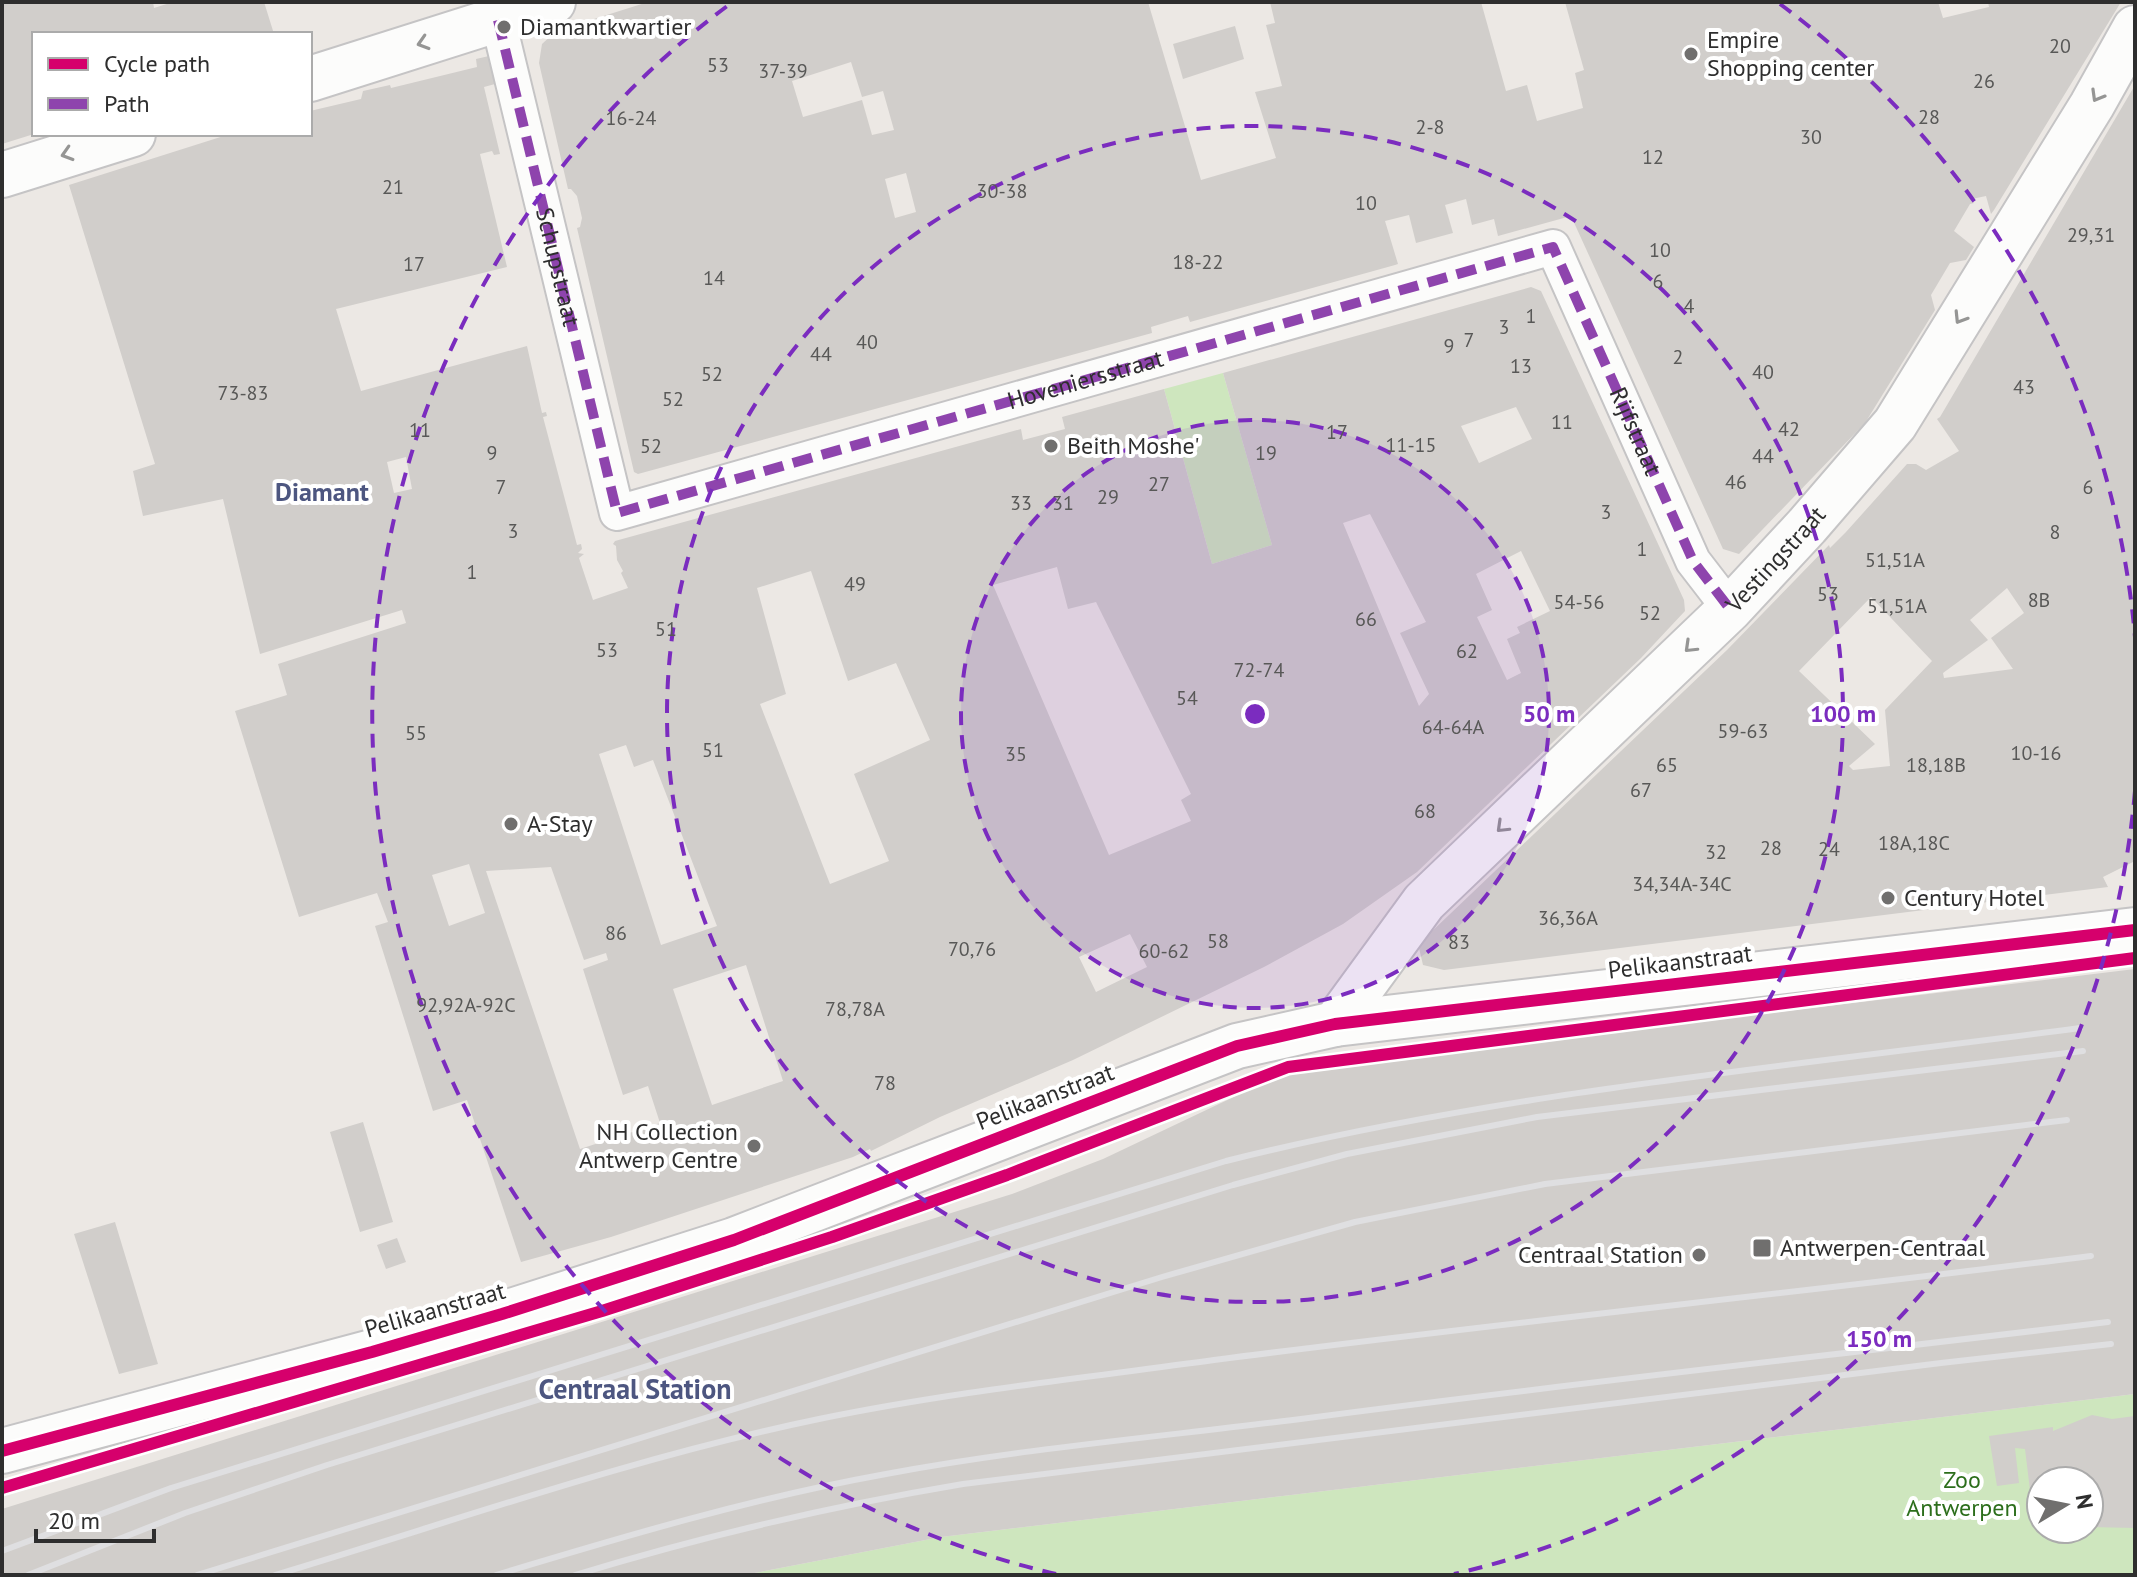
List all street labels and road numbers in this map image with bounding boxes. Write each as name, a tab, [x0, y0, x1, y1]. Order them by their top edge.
street label: Schupstraat	[529, 204, 587, 329]
street label: Hoveniersstraat	[1004, 343, 1167, 416]
street label: Rijfstraat	[1602, 382, 1669, 480]
street label: Vestingstraat	[1718, 500, 1832, 620]
street label: Pelikaanstraat	[1606, 937, 1754, 986]
street label: Pelikaanstraat	[972, 1056, 1118, 1137]
street label: Pelikaanstraat	[361, 1275, 509, 1344]

